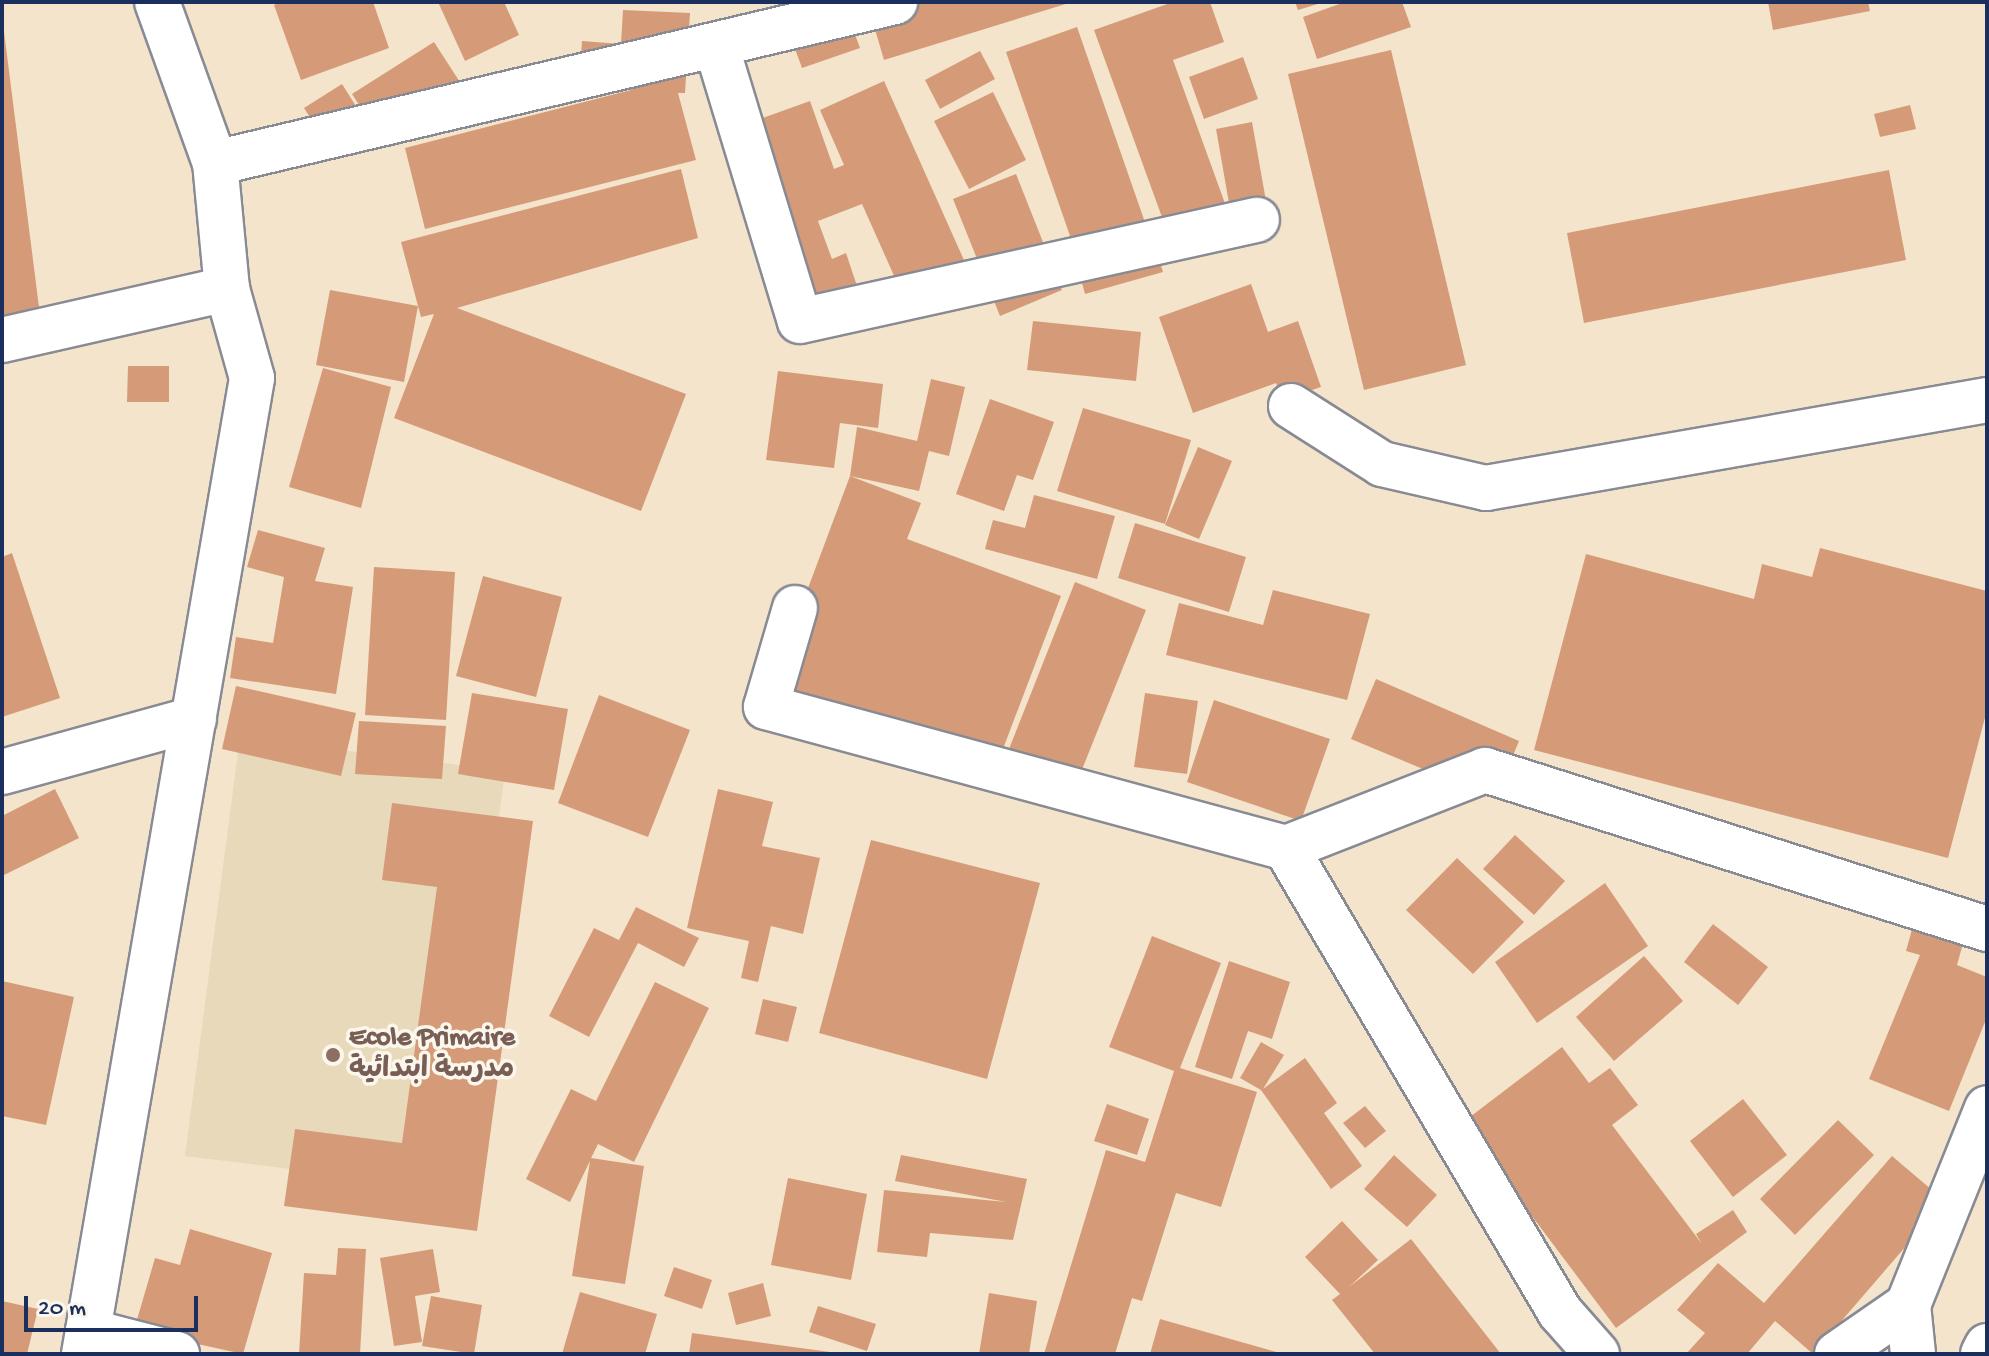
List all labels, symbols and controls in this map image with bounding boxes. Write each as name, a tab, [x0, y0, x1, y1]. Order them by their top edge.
place label: Ecole Primaire مدرسة ابتدائية	[349, 1022, 515, 1088]
marker: Ecole Primaire مدرسة ابتدائية	[324, 1046, 342, 1064]
scale bar	[28, 1280, 202, 1330]
text: 20 m	[38, 1295, 86, 1324]

